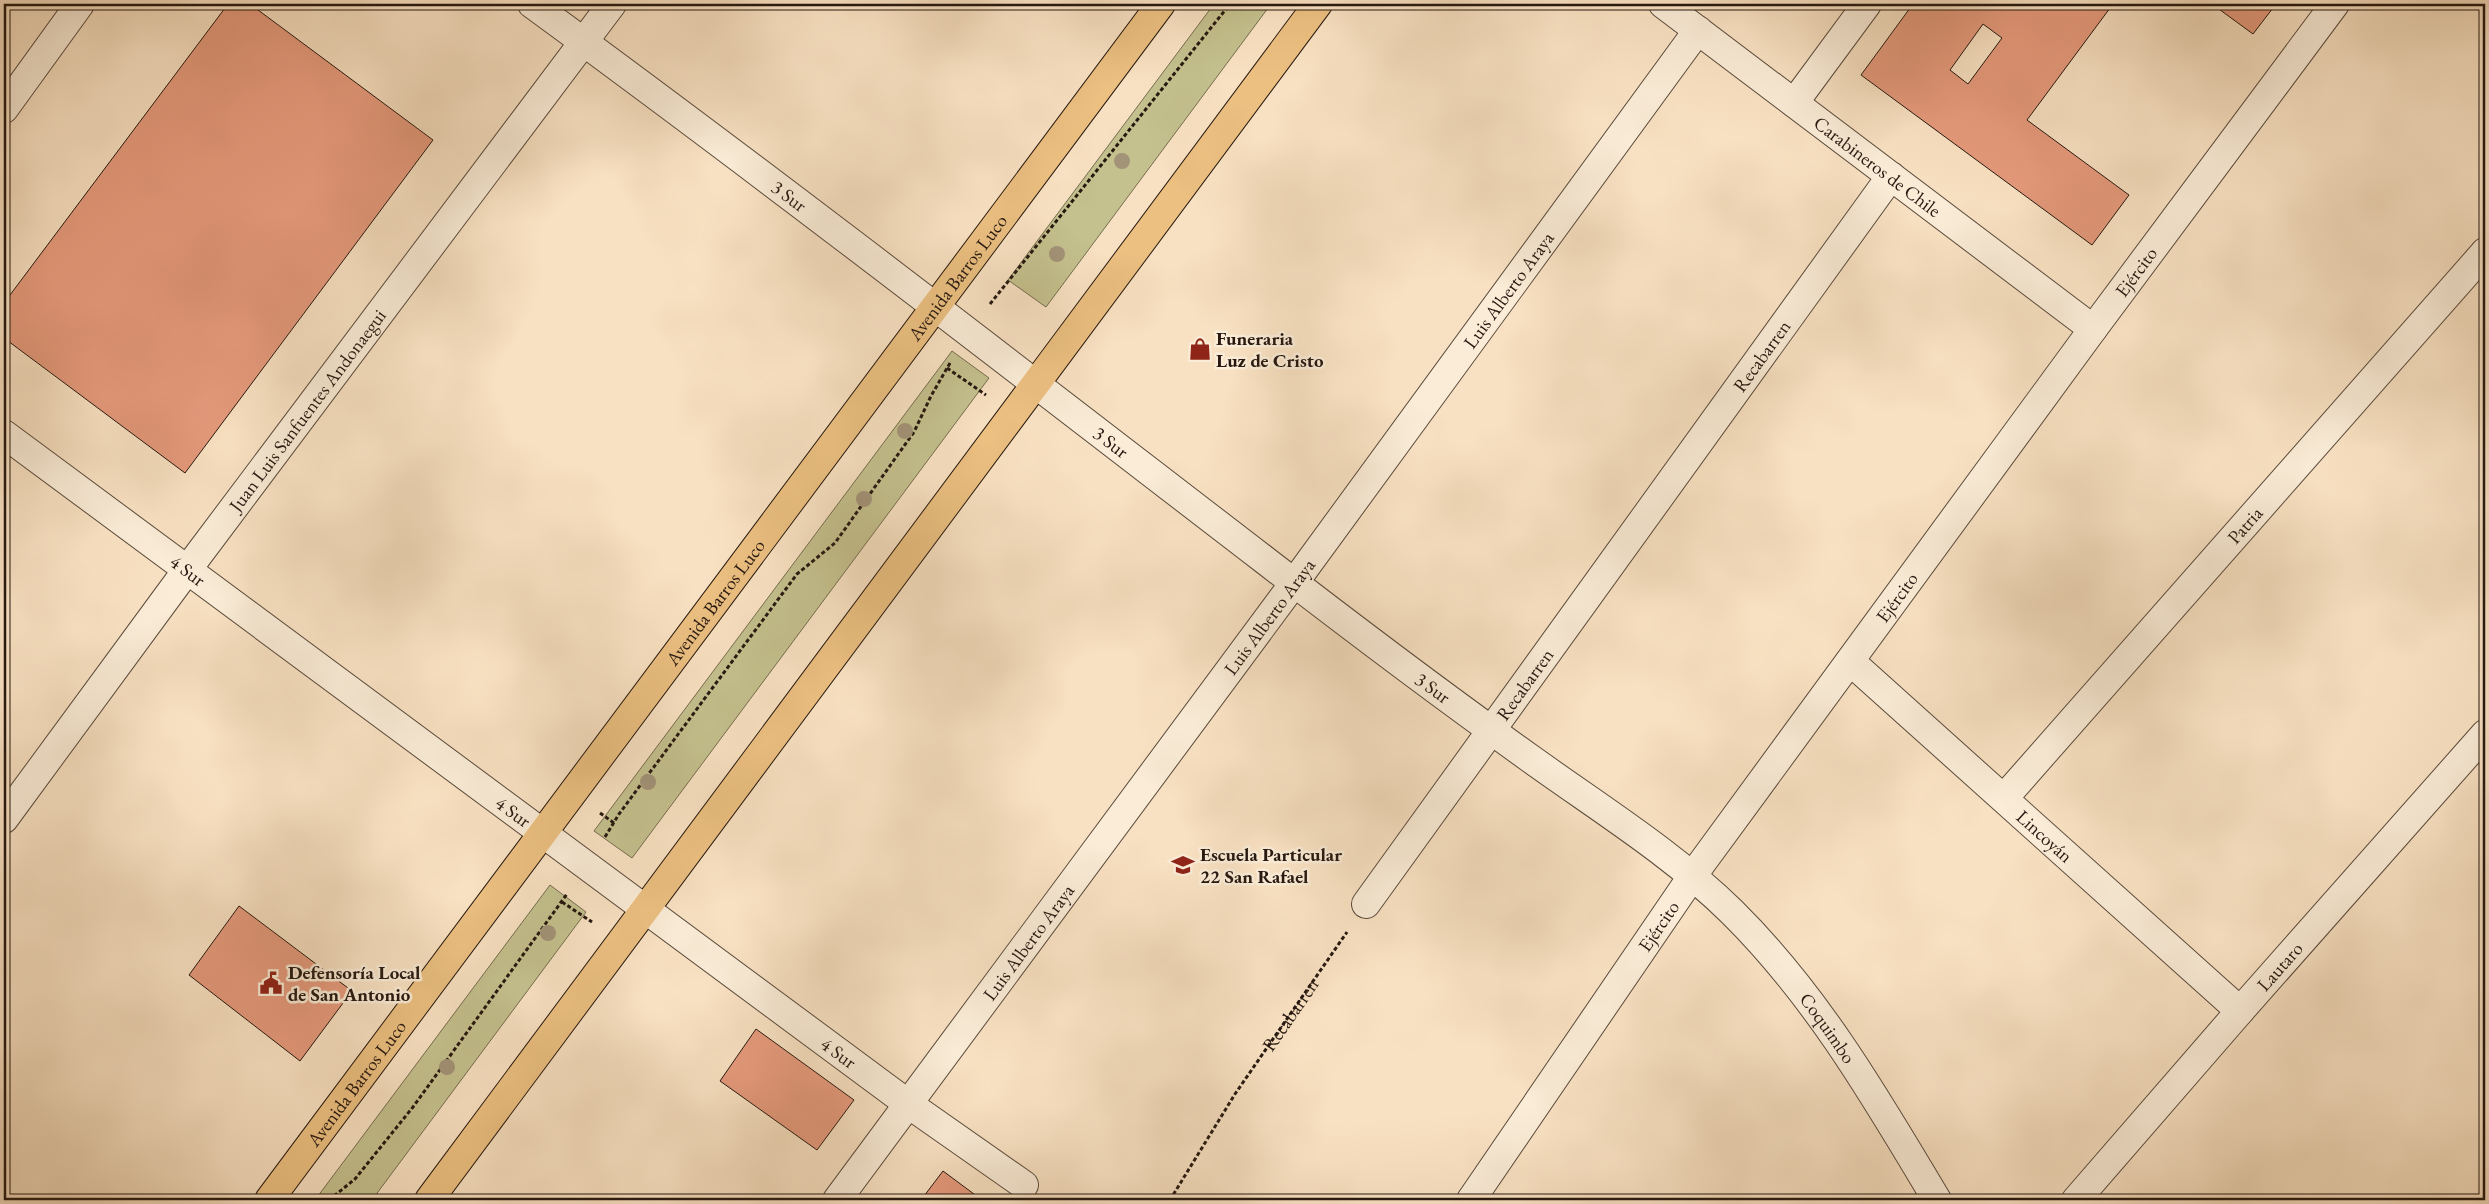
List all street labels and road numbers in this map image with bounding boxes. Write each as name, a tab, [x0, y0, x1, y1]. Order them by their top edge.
street label: Carabineros de Chile	[1809, 110, 1946, 222]
street label: 3 Sur	[767, 174, 813, 218]
street label: Avenida Barros Luco	[901, 209, 1012, 346]
street label: Luis Alberto Araya	[1457, 226, 1560, 353]
street label: Ejército	[2109, 241, 2163, 302]
street label: Juan Luis Sanfuentes Andonaegui	[222, 303, 392, 518]
street label: Recabarren	[1727, 315, 1796, 397]
street label: 3 Sur	[1088, 420, 1134, 464]
street label: Patria	[2221, 501, 2268, 549]
street label: Avenida Barros Luco	[659, 534, 770, 671]
street label: 4 Sur	[165, 549, 211, 592]
street label: Luis Alberto Araya	[1218, 553, 1321, 680]
street label: Ejército	[1870, 567, 1923, 627]
street label: Recabarren	[1490, 643, 1559, 725]
street label: 3 Sur	[1410, 666, 1456, 709]
street label: 4 Sur	[491, 790, 537, 833]
street label: Lincoyán	[2011, 804, 2079, 868]
street label: Luis Alberto Araya	[977, 879, 1080, 1005]
street label: Ejército	[1632, 895, 1685, 956]
street label: Lautaro	[2251, 936, 2308, 996]
street label: Recabarren	[1256, 973, 1324, 1056]
street label: Coquimbo	[1794, 987, 1862, 1068]
street label: Avenida Barros Luco	[300, 1015, 412, 1152]
street label: 4 Sur	[816, 1031, 862, 1074]

